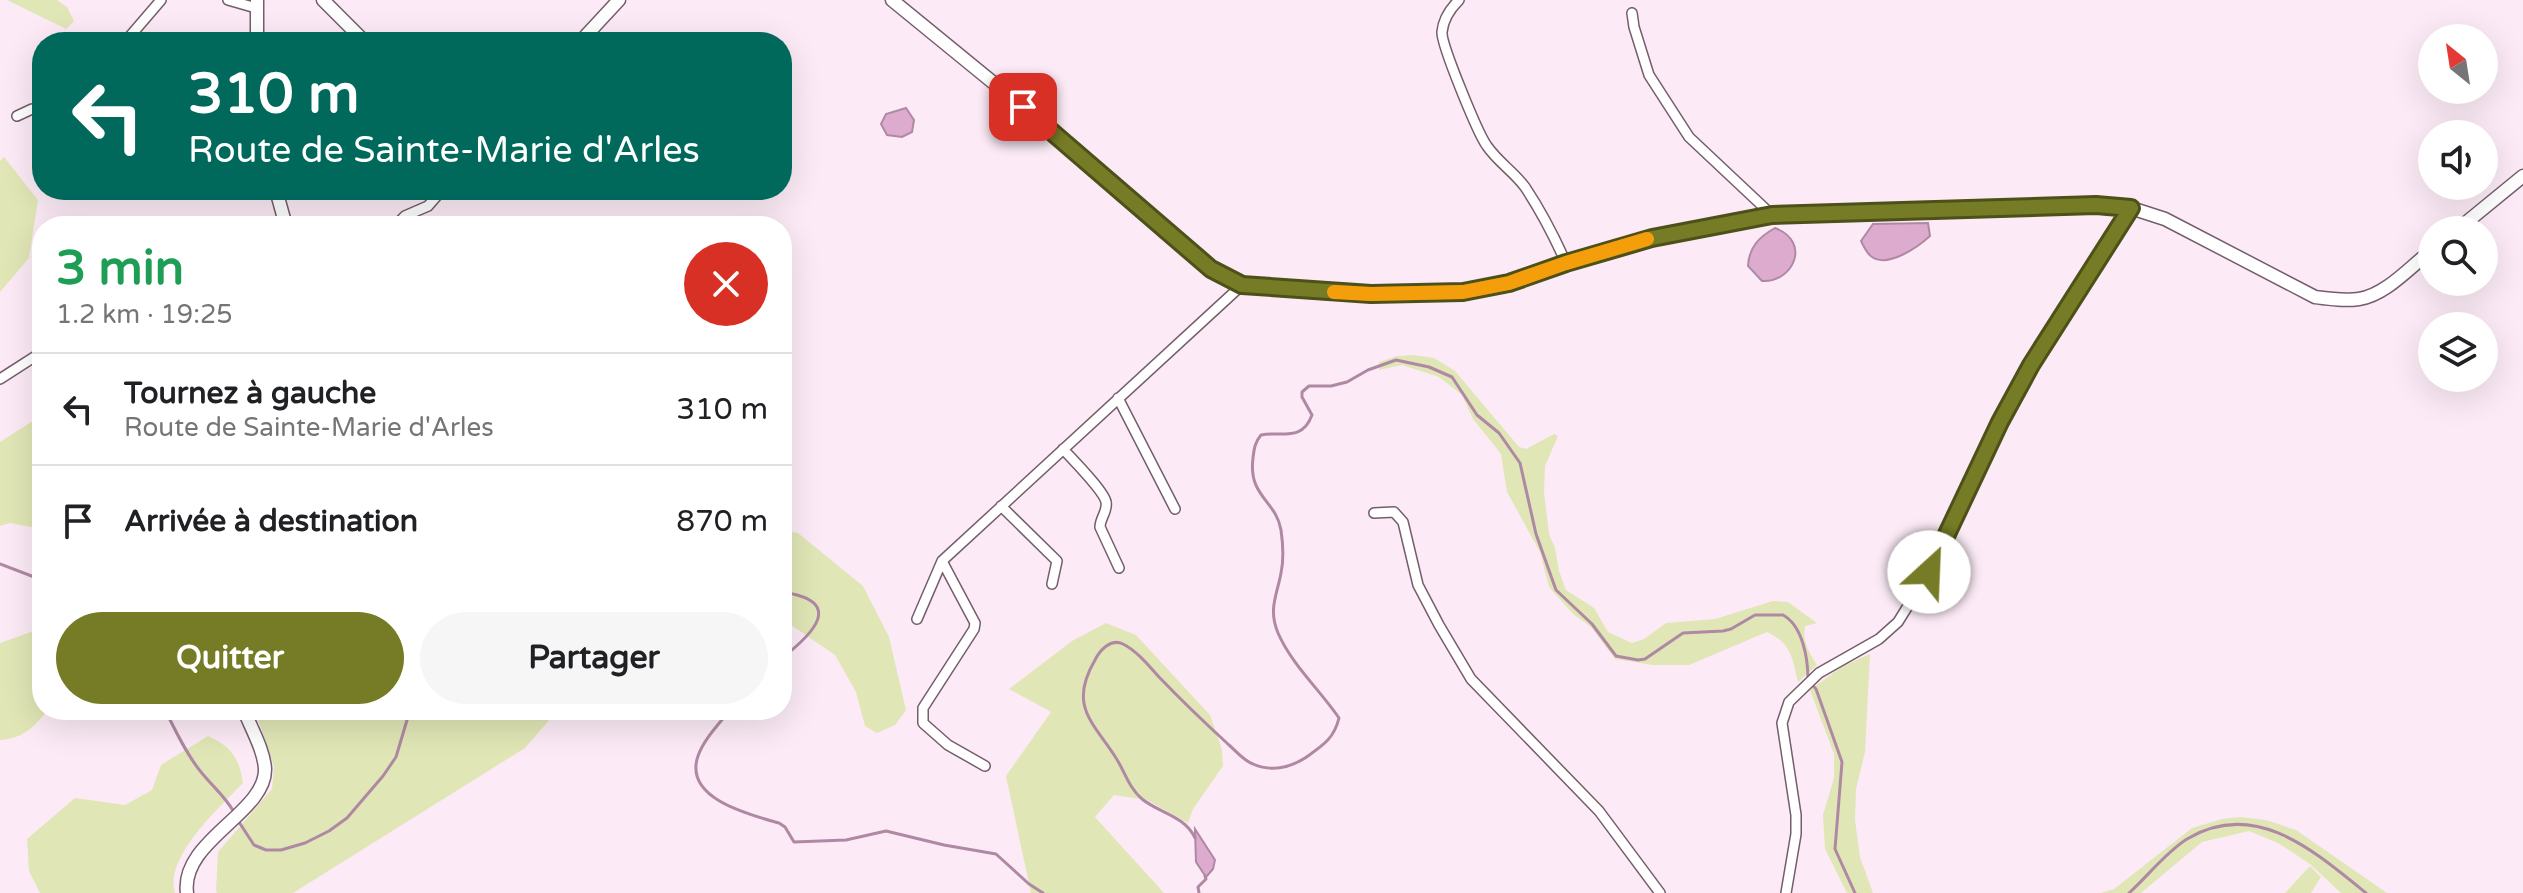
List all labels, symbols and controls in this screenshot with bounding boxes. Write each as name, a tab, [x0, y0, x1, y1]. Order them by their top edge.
north arrow	[2418, 24, 2498, 104]
map controls	[2418, 24, 2498, 392]
text: 310 m	[188, 61, 359, 128]
icon: left	[56, 64, 160, 168]
pin	[989, 73, 1057, 141]
icon: arrive	[1001, 85, 1045, 129]
button: sound	[2418, 120, 2498, 200]
text: Route de Sainte-Marie d'Arles	[188, 129, 700, 172]
button: search	[2418, 216, 2498, 296]
text: 3 min	[56, 240, 184, 298]
button: close	[684, 242, 768, 326]
text: 1.2 km · 19:25	[56, 299, 233, 330]
button: layers	[2418, 312, 2498, 392]
text: Tournez à gauche	[124, 375, 376, 412]
icon: left	[56, 387, 100, 431]
text: 310 m	[676, 391, 768, 428]
text: Route de Sainte-Marie d'Arles	[124, 412, 494, 443]
icon: arrive	[56, 499, 100, 543]
text: Arrivée à destination	[124, 503, 418, 540]
text: 870 m	[676, 503, 768, 540]
position arrow	[1887, 530, 1971, 614]
button: Quitter	[56, 612, 404, 704]
button: Partager	[420, 612, 768, 704]

